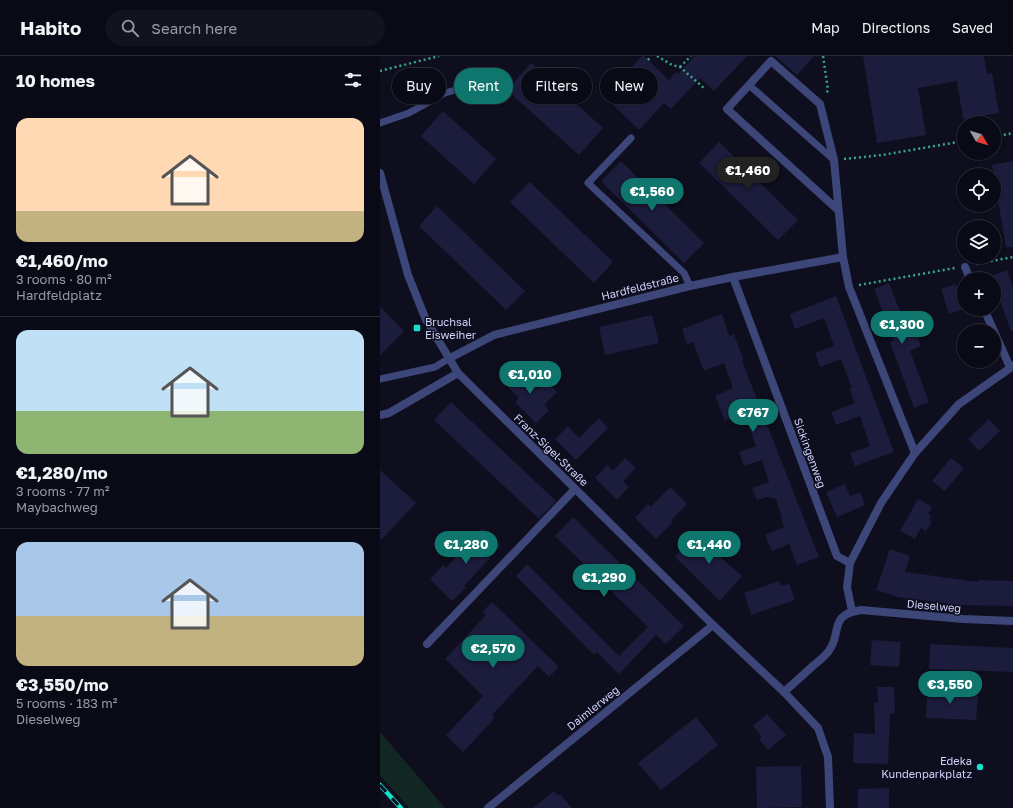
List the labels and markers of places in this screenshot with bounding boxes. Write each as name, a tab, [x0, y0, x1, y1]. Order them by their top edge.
pin: €1,460	[715, 157, 781, 191]
pin: €1,560	[619, 178, 685, 212]
pin: €1,300	[869, 311, 935, 345]
place label: Bruchsal Eisweiher	[425, 315, 477, 341]
marker: Bruchsal Eisweiher	[412, 323, 422, 333]
pin: €1,010	[497, 361, 563, 395]
pin: €767	[729, 399, 777, 433]
pin: €1,280	[433, 531, 499, 565]
pin: €1,440	[676, 531, 742, 565]
pin: €1,290	[571, 564, 637, 598]
pin: €2,570	[460, 635, 526, 669]
pin: €3,550	[917, 671, 983, 705]
place label: Edeka Kundenparkplatz	[881, 754, 972, 780]
marker: Edeka Kundenparkplatz	[975, 762, 985, 772]

